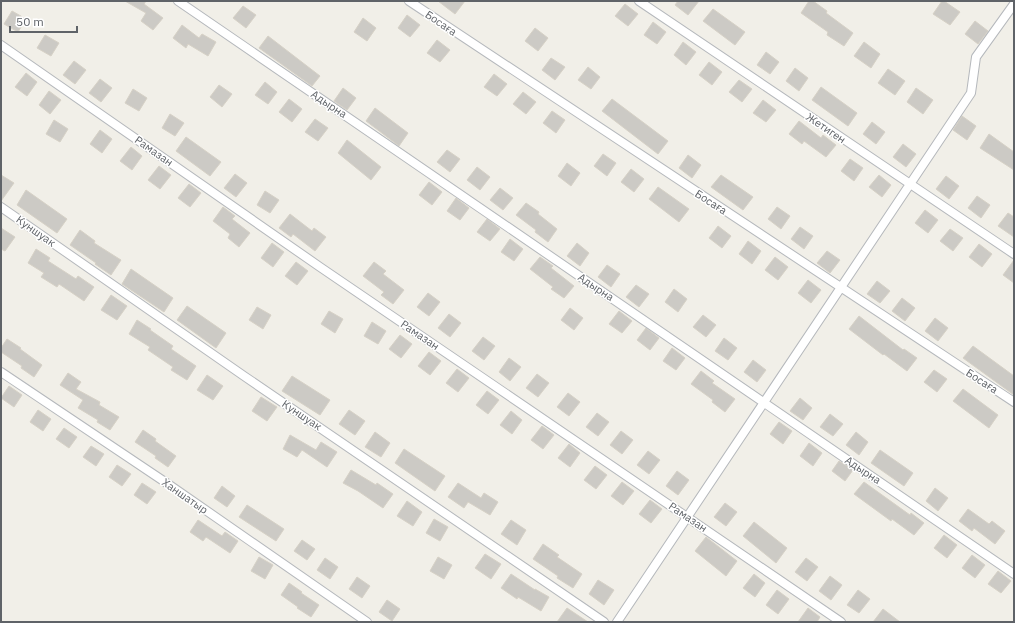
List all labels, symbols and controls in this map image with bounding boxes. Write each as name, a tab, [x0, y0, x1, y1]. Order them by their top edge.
street label: Босаға	[422, 7, 460, 39]
scale bar	[10, 8, 77, 34]
text: 50 m	[16, 14, 44, 29]
street label: Адырна	[308, 87, 350, 121]
street label: Жетиген	[803, 110, 849, 146]
street label: Рамазан	[132, 133, 176, 169]
street label: Босаға	[692, 187, 730, 218]
street label: Куншуак	[14, 212, 58, 250]
street label: Адырна	[575, 270, 617, 304]
street label: Рамазан	[398, 317, 442, 353]
street label: Босаға	[963, 366, 1001, 397]
street label: Куншуак	[279, 397, 325, 433]
street label: Адырна	[842, 453, 884, 487]
street label: Ханшатыр	[159, 475, 211, 517]
street label: Рамазан	[666, 499, 710, 535]

